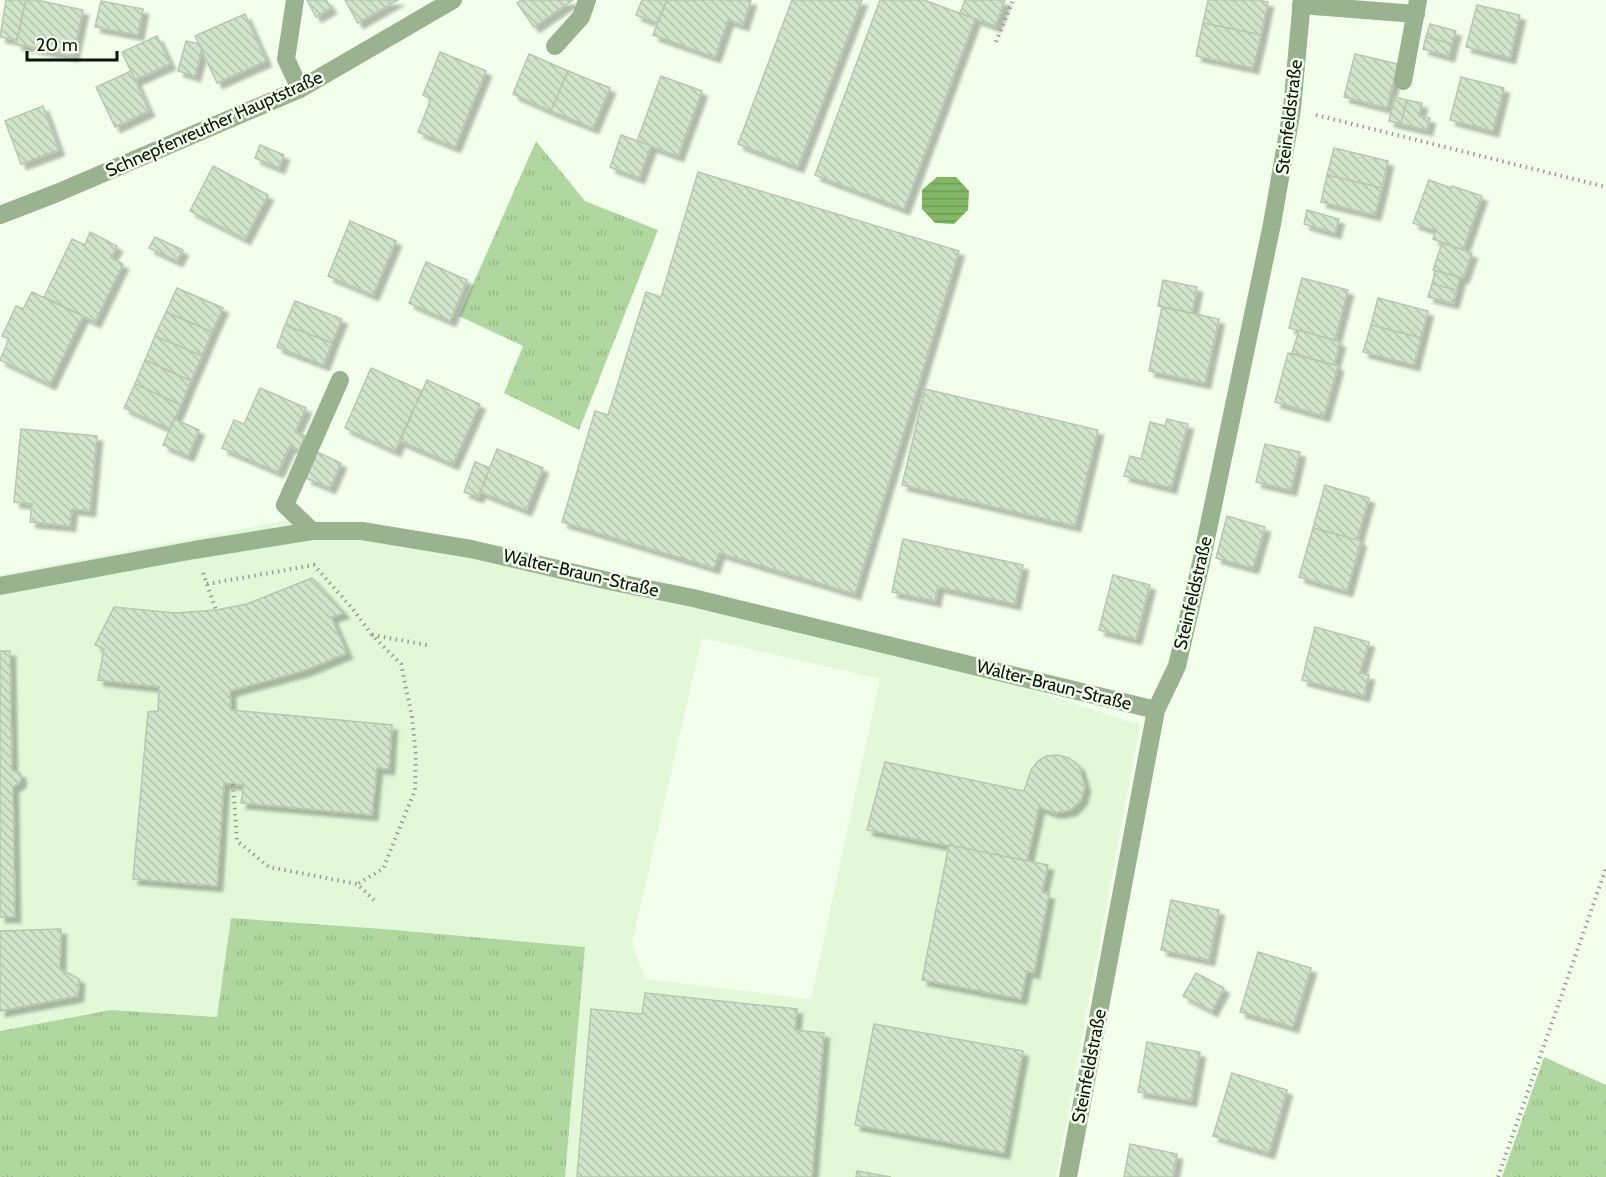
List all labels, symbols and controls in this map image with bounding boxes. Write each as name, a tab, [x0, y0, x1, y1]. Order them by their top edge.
scale bar	[27, 24, 117, 62]
text: 20 m	[36, 34, 78, 56]
street label: Steinfeldstraße	[1271, 58, 1307, 176]
street label: Schnepfenreuther Hauptstraße	[102, 66, 326, 182]
street label: Steinfeldstraße	[1169, 534, 1217, 652]
street label: Walter-Braun-Straße	[501, 544, 661, 602]
street label: Walter-Braun-Straße	[974, 655, 1134, 715]
street label: Steinfeldstraße	[1067, 1007, 1111, 1125]

